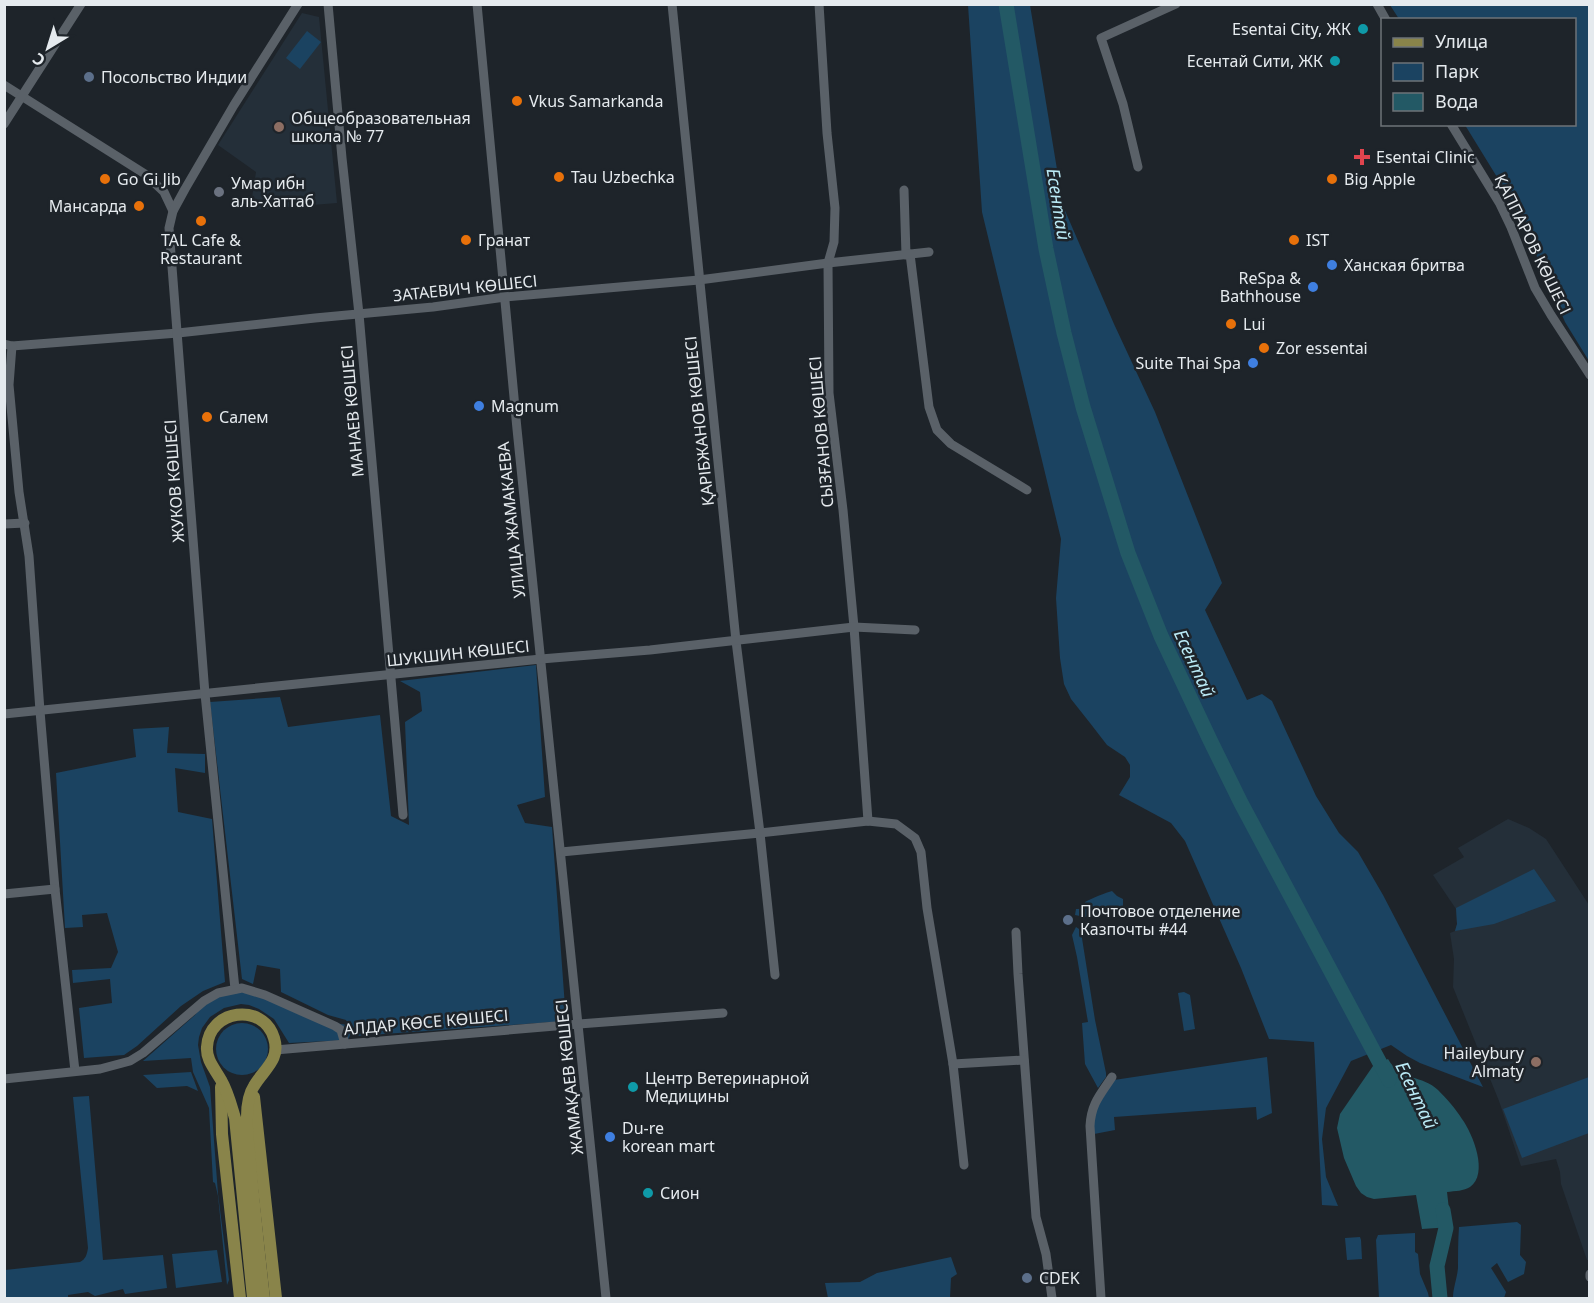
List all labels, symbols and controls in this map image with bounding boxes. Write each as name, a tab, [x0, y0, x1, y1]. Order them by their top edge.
north arrow	[18, 18, 78, 78]
place label: Esentai City, ЖК	[1232, 18, 1351, 40]
legend	[1381, 18, 1576, 126]
marker: Esentai City, ЖК	[1356, 22, 1370, 36]
text: Улица	[1435, 29, 1488, 53]
text: С	[28, 48, 50, 72]
place label: Есентай Сити, ЖК	[1187, 50, 1323, 72]
marker: Есентай Сити, ЖК	[1328, 54, 1342, 68]
text: Парк	[1435, 59, 1479, 83]
place label: Посольство Индии	[101, 66, 247, 88]
marker: Посольство Индии	[82, 70, 96, 84]
text: Вода	[1435, 89, 1478, 113]
place label: Vkus Samarkanda	[529, 90, 663, 112]
marker: Vkus Samarkanda	[510, 94, 524, 108]
place label: Общеобразовательная школа № 77	[291, 107, 471, 147]
marker: Общеобразовательная школа № 77	[272, 120, 286, 134]
place label: Esentai Clinic	[1376, 146, 1475, 168]
marker: Esentai Clinic	[1353, 148, 1371, 166]
place label: Tau Uzbechka	[571, 166, 675, 188]
water label: Есентай	[1041, 166, 1077, 242]
place label: Go Gi Jib	[117, 168, 181, 190]
place label: Big Apple	[1344, 168, 1416, 190]
marker: Tau Uzbechka	[552, 170, 566, 184]
street label: ҚАППАРОВ КӨШЕСІ	[1489, 170, 1577, 318]
marker: Go Gi Jib	[98, 172, 112, 186]
place label: Умар ибн аль-Хаттаб	[231, 172, 314, 212]
marker: Big Apple	[1325, 172, 1339, 186]
marker: Умар ибн аль-Хаттаб	[212, 185, 226, 199]
place label: Мансарда	[49, 195, 127, 217]
marker: Мансарда	[132, 199, 146, 213]
marker: TAL Cafe & Restaurant	[194, 214, 208, 228]
place label: TAL Cafe & Restaurant	[160, 229, 242, 269]
place label: Гранат	[478, 229, 531, 251]
place label: IST	[1306, 229, 1329, 251]
marker: Гранат	[459, 233, 473, 247]
marker: IST	[1287, 233, 1301, 247]
place label: Ханская бритва	[1344, 254, 1465, 276]
marker: Ханская бритва	[1325, 258, 1339, 272]
place label: ReSpa & Bathhouse	[1220, 267, 1301, 307]
street label: ЗАТАЕВИЧ КӨШЕСІ	[392, 269, 538, 307]
marker: ReSpa & Bathhouse	[1306, 280, 1320, 294]
place label: Lui	[1243, 313, 1265, 335]
marker: Lui	[1224, 317, 1238, 331]
street label: ҚАРІБЖАНОВ КӨШЕСІ	[679, 335, 719, 507]
place label: Zor essentai	[1276, 337, 1368, 359]
marker: Zor essentai	[1257, 341, 1271, 355]
street label: МАНАЕВ КӨШЕСІ	[335, 344, 369, 478]
place label: Suite Thai Spa	[1136, 352, 1241, 374]
street label: СЫЗҒАНОВ КӨШЕСІ	[803, 355, 839, 509]
marker: Suite Thai Spa	[1246, 356, 1260, 370]
place label: Magnum	[491, 395, 559, 417]
marker: Magnum	[472, 399, 486, 413]
place label: Салем	[219, 406, 269, 428]
marker: Салем	[200, 410, 214, 424]
street label: ЖУКОВ КӨШЕСІ	[159, 419, 189, 543]
street label: УЛИЦА ЖАМАКАЕВА	[492, 440, 530, 599]
water label: Есентай	[1169, 625, 1221, 701]
street label: ШУКШИН КӨШЕСІ	[385, 635, 531, 671]
place label: Почтовое отделение Казпочты #44	[1080, 900, 1240, 940]
marker: Почтовое отделение Казпочты #44	[1061, 913, 1075, 927]
street label: ЖАМАҚАЕВ КӨШЕСІ	[550, 998, 588, 1156]
street label: АЛДАР КӨСЕ КӨШЕСІ	[343, 1004, 509, 1040]
place label: Haileybury Almaty	[1444, 1042, 1525, 1082]
marker: Haileybury Almaty	[1529, 1055, 1543, 1069]
water label: Есентай	[1390, 1057, 1444, 1133]
place label: Центр Ветеринарной Медицины	[645, 1067, 809, 1107]
marker: Центр Ветеринарной Медицины	[626, 1080, 640, 1094]
place label: Du-re korean mart	[622, 1117, 715, 1157]
marker: Du-re korean mart	[603, 1130, 617, 1144]
place label: Сион	[660, 1182, 700, 1204]
marker: Сион	[641, 1186, 655, 1200]
place label: CDEK	[1039, 1267, 1080, 1289]
marker: CDEK	[1020, 1271, 1034, 1285]

